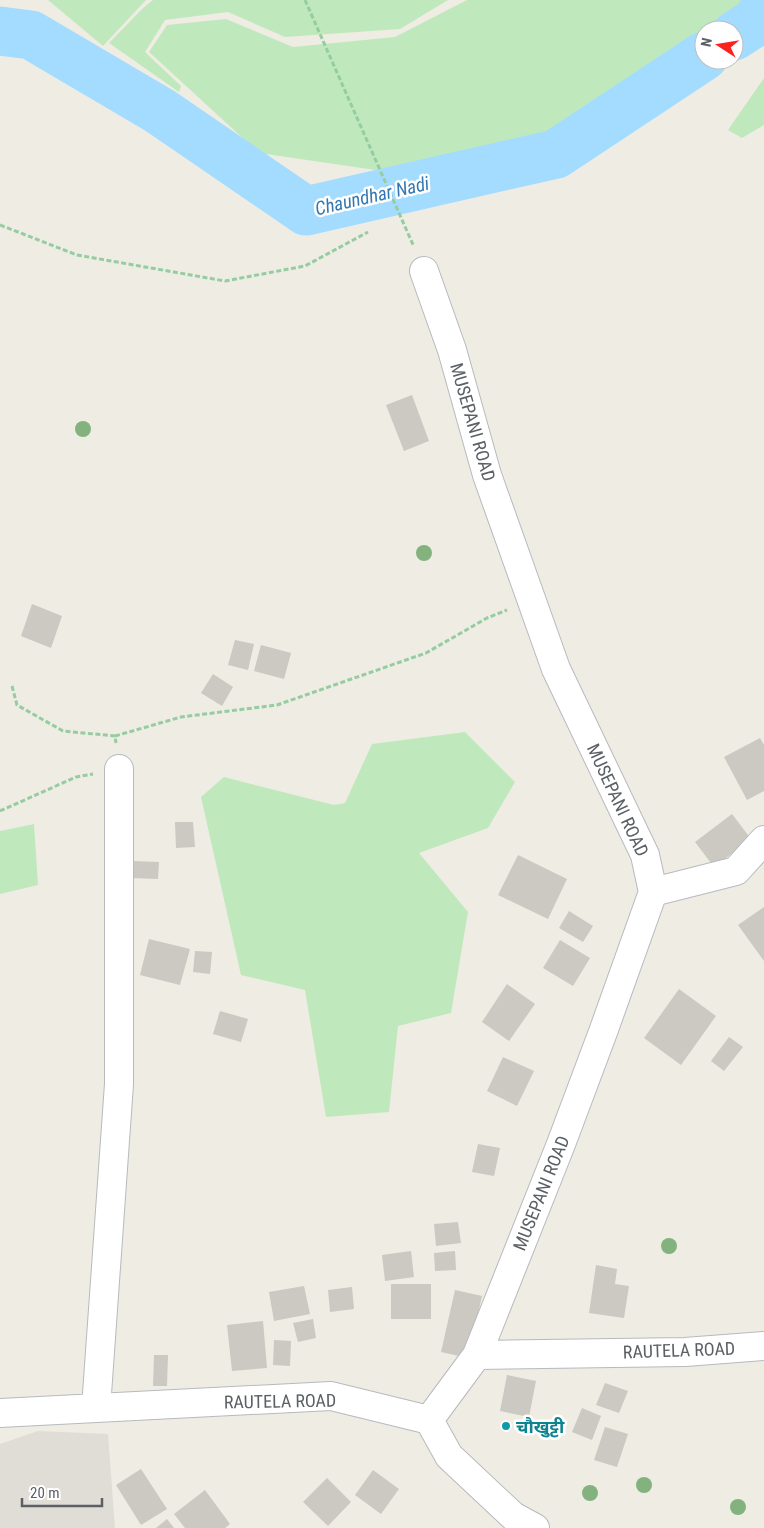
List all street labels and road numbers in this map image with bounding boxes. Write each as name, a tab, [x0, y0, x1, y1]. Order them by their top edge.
street label: MUSEPANI ROAD	[446, 361, 500, 483]
street label: MUSEPANI ROAD	[583, 740, 653, 860]
street label: MUSEPANI ROAD	[508, 1133, 574, 1253]
street label: RAUTELA ROAD	[623, 1338, 735, 1362]
street label: RAUTELA ROAD	[224, 1390, 336, 1412]

